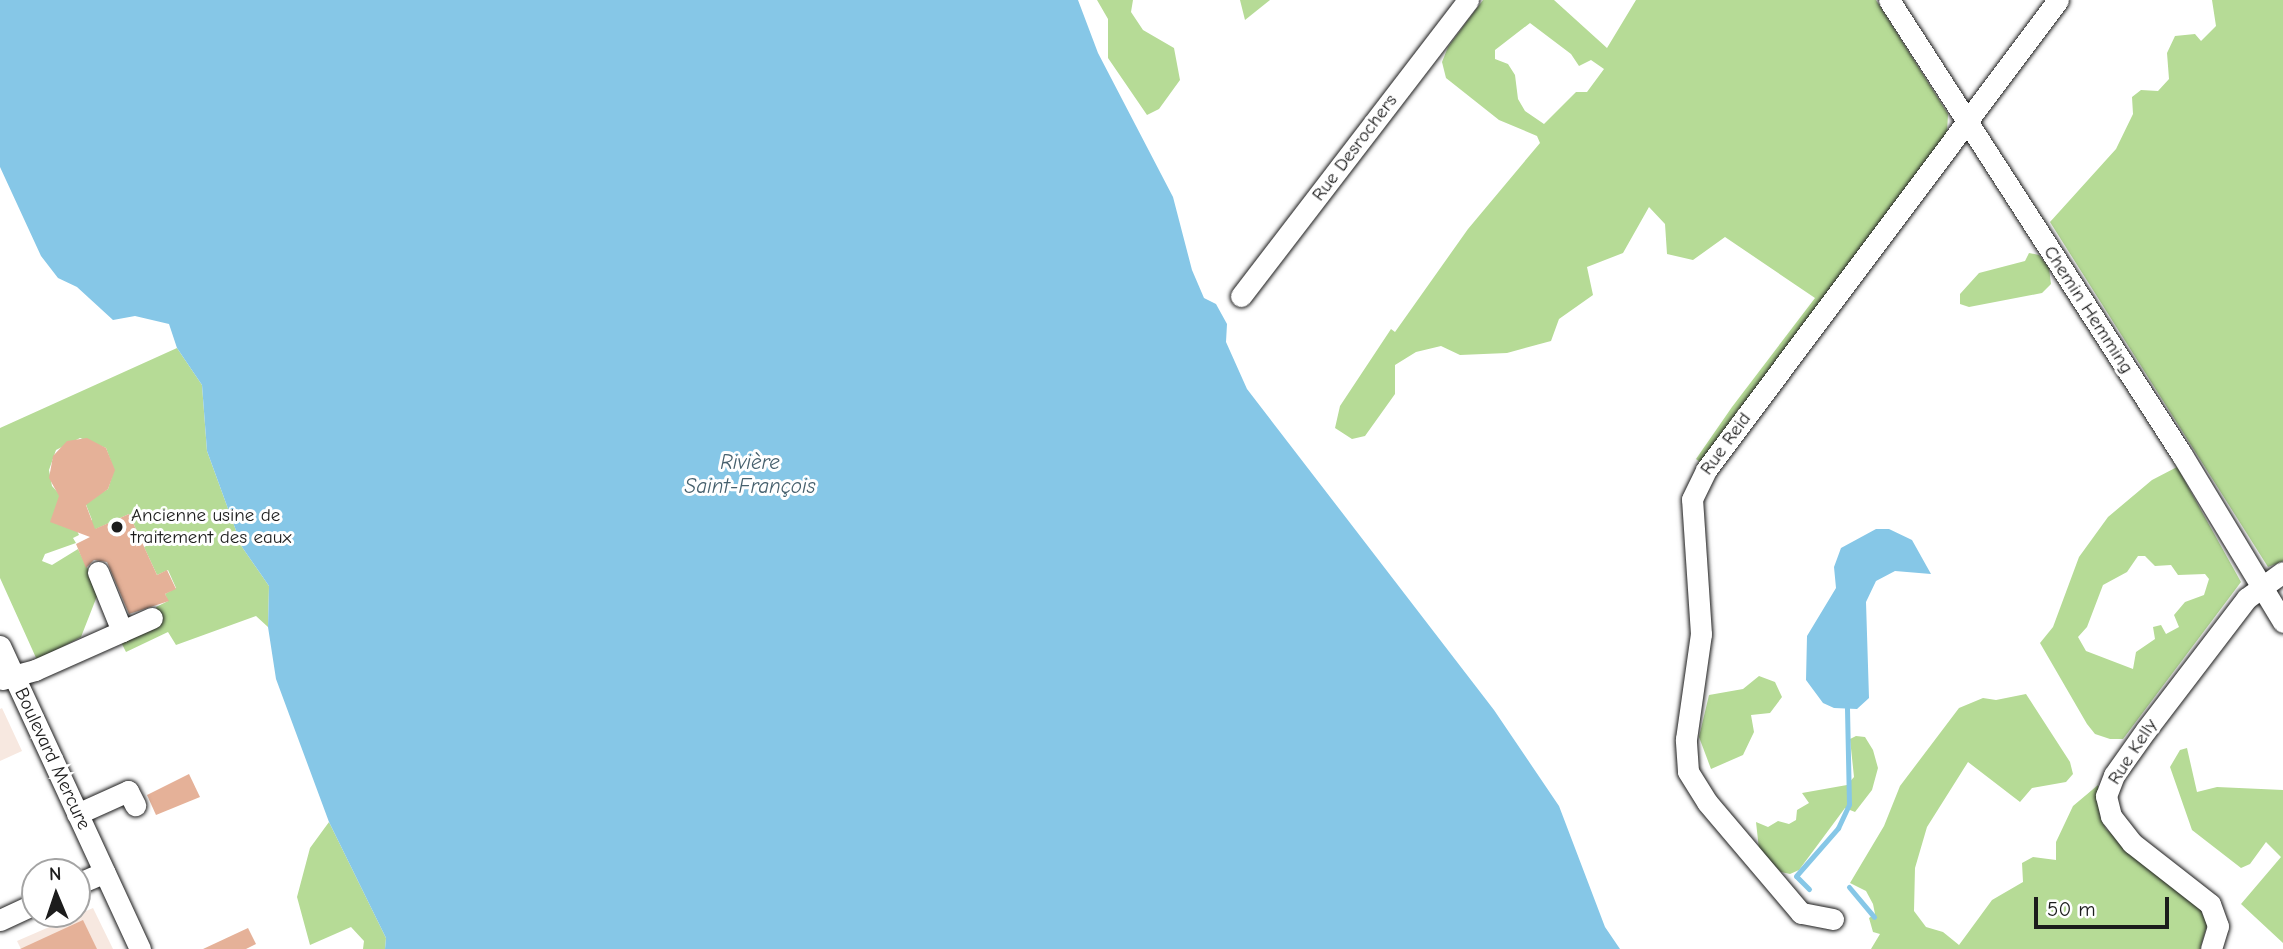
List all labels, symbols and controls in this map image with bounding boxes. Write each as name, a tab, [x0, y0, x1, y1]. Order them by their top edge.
street label: Rue Desrochers	[1307, 90, 1403, 206]
street label: Chemin Hemming	[2038, 242, 2138, 378]
street label: Rue Reid	[1696, 408, 1756, 480]
water label: Rivière Saint-François	[685, 449, 815, 499]
place label: Ancienne usine de traitement des eaux	[131, 505, 292, 549]
marker: Ancienne usine de traitement des eaux	[109, 519, 125, 535]
street label: Boulevard Mercure	[9, 684, 95, 834]
street label: Rue Kelly	[2103, 715, 2163, 789]
north arrow	[21, 858, 91, 928]
text: N	[49, 863, 62, 885]
scale bar	[2038, 883, 2173, 927]
text: 50 m	[2047, 897, 2096, 921]

